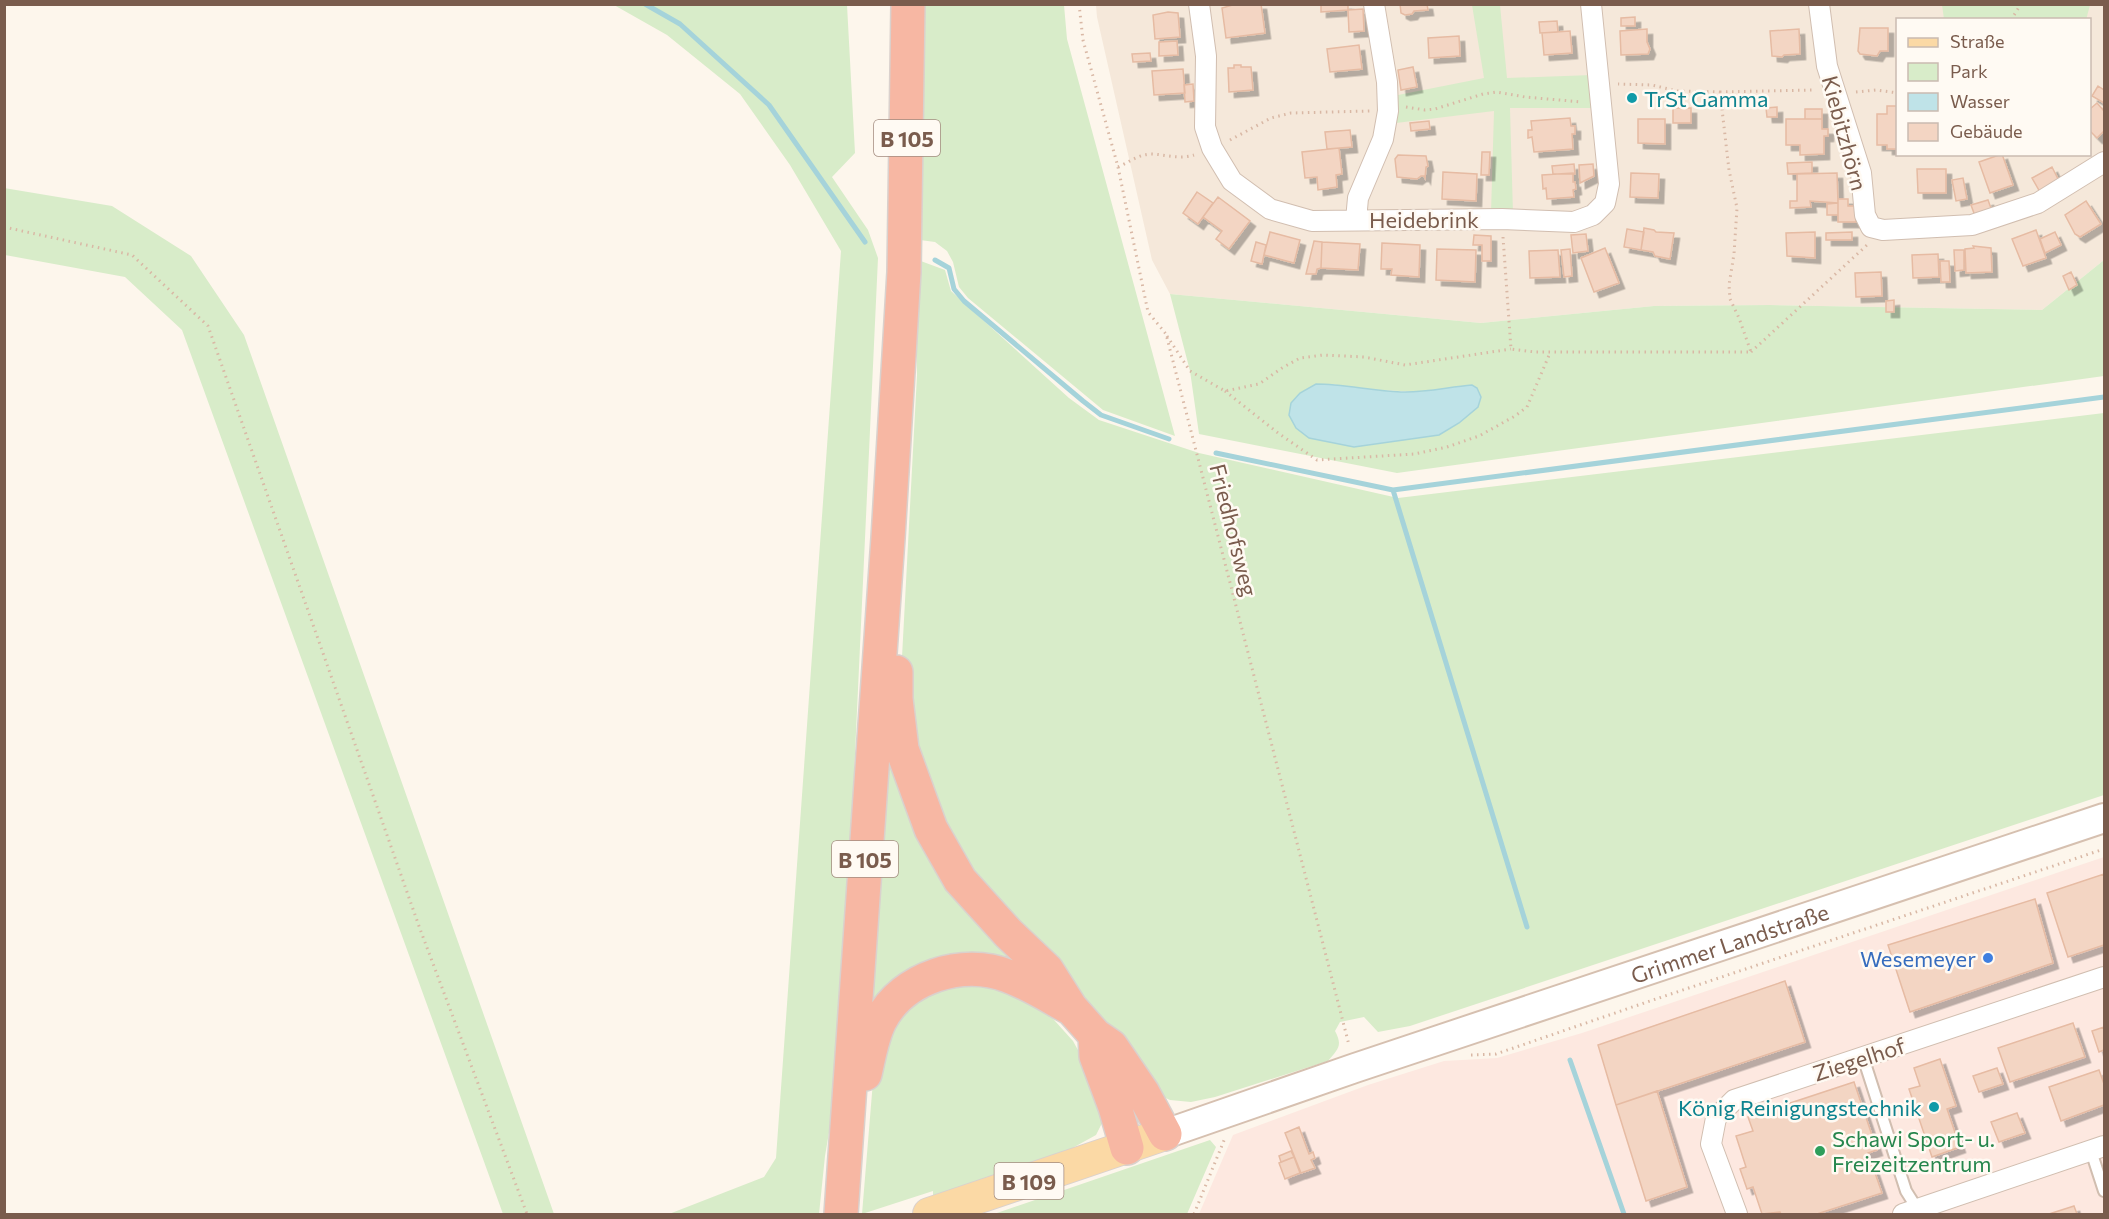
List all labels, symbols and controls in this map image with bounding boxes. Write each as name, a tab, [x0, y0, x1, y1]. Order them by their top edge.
legend	[1896, 18, 2091, 156]
text: Straße	[1950, 30, 2005, 52]
text: Park	[1950, 60, 1988, 82]
street label: Kiebitzhörn	[1817, 73, 1873, 193]
place label: TrSt Gamma	[1644, 85, 1769, 112]
text: Wasser	[1950, 90, 2010, 112]
marker: TrSt Gamma	[1625, 91, 1639, 105]
road number: B 105	[874, 120, 940, 156]
text: Gebäude	[1950, 120, 2023, 142]
street label: Heidebrink	[1369, 206, 1479, 233]
street label: Friedhofsweg	[1205, 461, 1264, 599]
road number: B 105	[832, 841, 898, 877]
street label: Grimmer Landstraße	[1627, 897, 1832, 989]
place label: Wesemeyer	[1860, 945, 1976, 972]
marker: Wesemeyer	[1981, 951, 1995, 965]
street label: Ziegelhof	[1810, 1031, 1909, 1087]
place label: König Reinigungstechnik	[1678, 1094, 1922, 1121]
marker: König Reinigungstechnik	[1927, 1100, 1941, 1114]
place label: Schawi Sport- u. Freizeitzentrum	[1832, 1125, 1995, 1177]
marker: Schawi Sport- u. Freizeitzentrum	[1813, 1144, 1827, 1158]
road number: B 109	[994, 1163, 1064, 1199]

